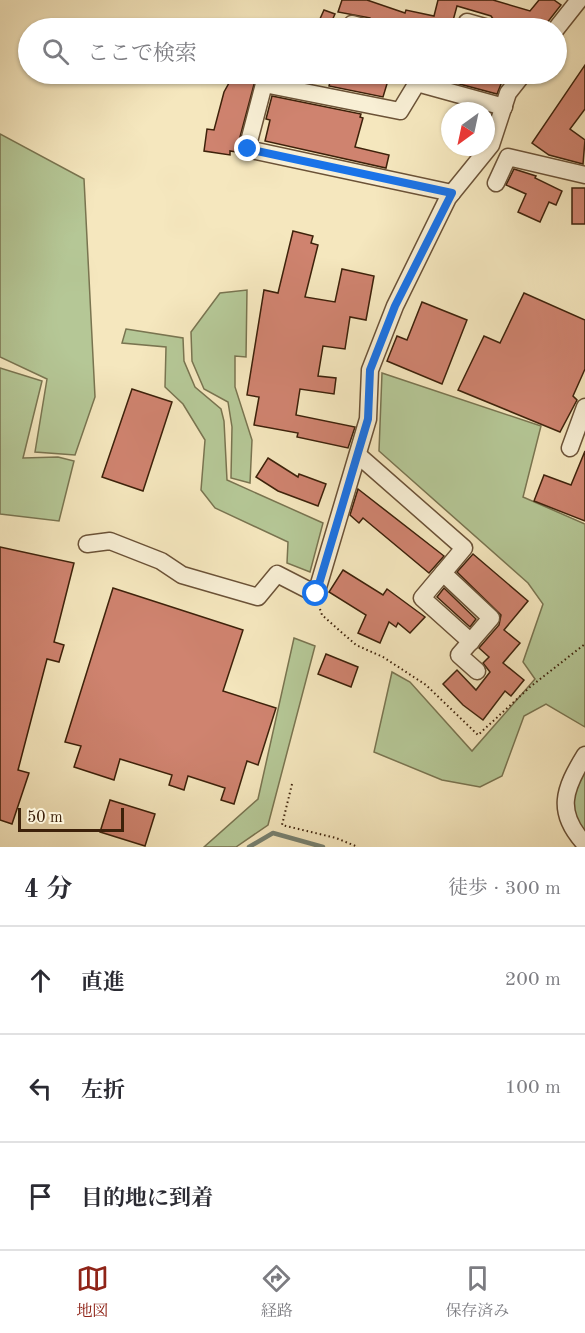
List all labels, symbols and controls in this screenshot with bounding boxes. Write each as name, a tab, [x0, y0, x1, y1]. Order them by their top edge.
search box	[18, 18, 567, 84]
icon: search	[39, 35, 72, 68]
text: ここで検索	[87, 43, 197, 65]
north arrow	[441, 102, 495, 156]
route end	[234, 135, 260, 161]
route start	[302, 580, 328, 606]
scale bar	[18, 805, 124, 832]
text: 50 m	[27, 810, 63, 826]
text: 4 分	[24, 877, 72, 903]
text: 徒歩 · 300 m	[448, 879, 561, 899]
icon: ahead	[24, 964, 57, 997]
text: 200 m	[505, 970, 561, 990]
text: 直進	[81, 972, 125, 994]
icon: left	[24, 1072, 57, 1105]
text: 100 m	[505, 1078, 561, 1098]
text: 左折	[81, 1080, 125, 1102]
icon: arrive	[24, 1180, 57, 1213]
text: 目的地に到着	[81, 1188, 213, 1210]
tab: 地図	[76, 1262, 109, 1322]
tab: 経路	[260, 1262, 293, 1322]
tab: 保存済み	[445, 1262, 509, 1322]

